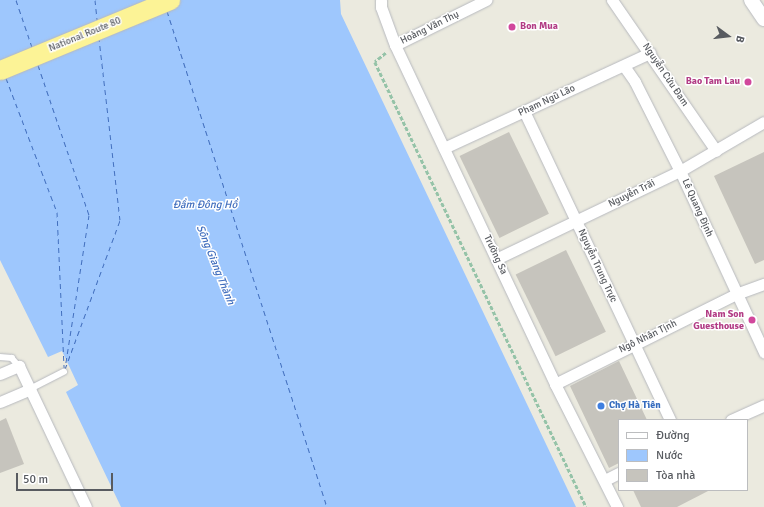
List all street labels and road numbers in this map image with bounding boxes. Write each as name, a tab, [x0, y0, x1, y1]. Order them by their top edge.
street label: Hoàng Văn Thụ	[399, 9, 461, 47]
street label: National Route 80	[47, 15, 123, 55]
street label: Nguyễn Cửu Đam	[639, 41, 691, 109]
street label: Phạm Ngũ Lão	[517, 83, 577, 119]
street label: Lê Quang Định	[679, 177, 715, 239]
street label: Nguyễn Trãi	[607, 178, 657, 210]
street label: Nguyễn Trung Trực	[575, 227, 619, 305]
street label: Trường Sa	[481, 233, 509, 277]
street label: Ngô Nhân Tịnh	[617, 318, 679, 356]

